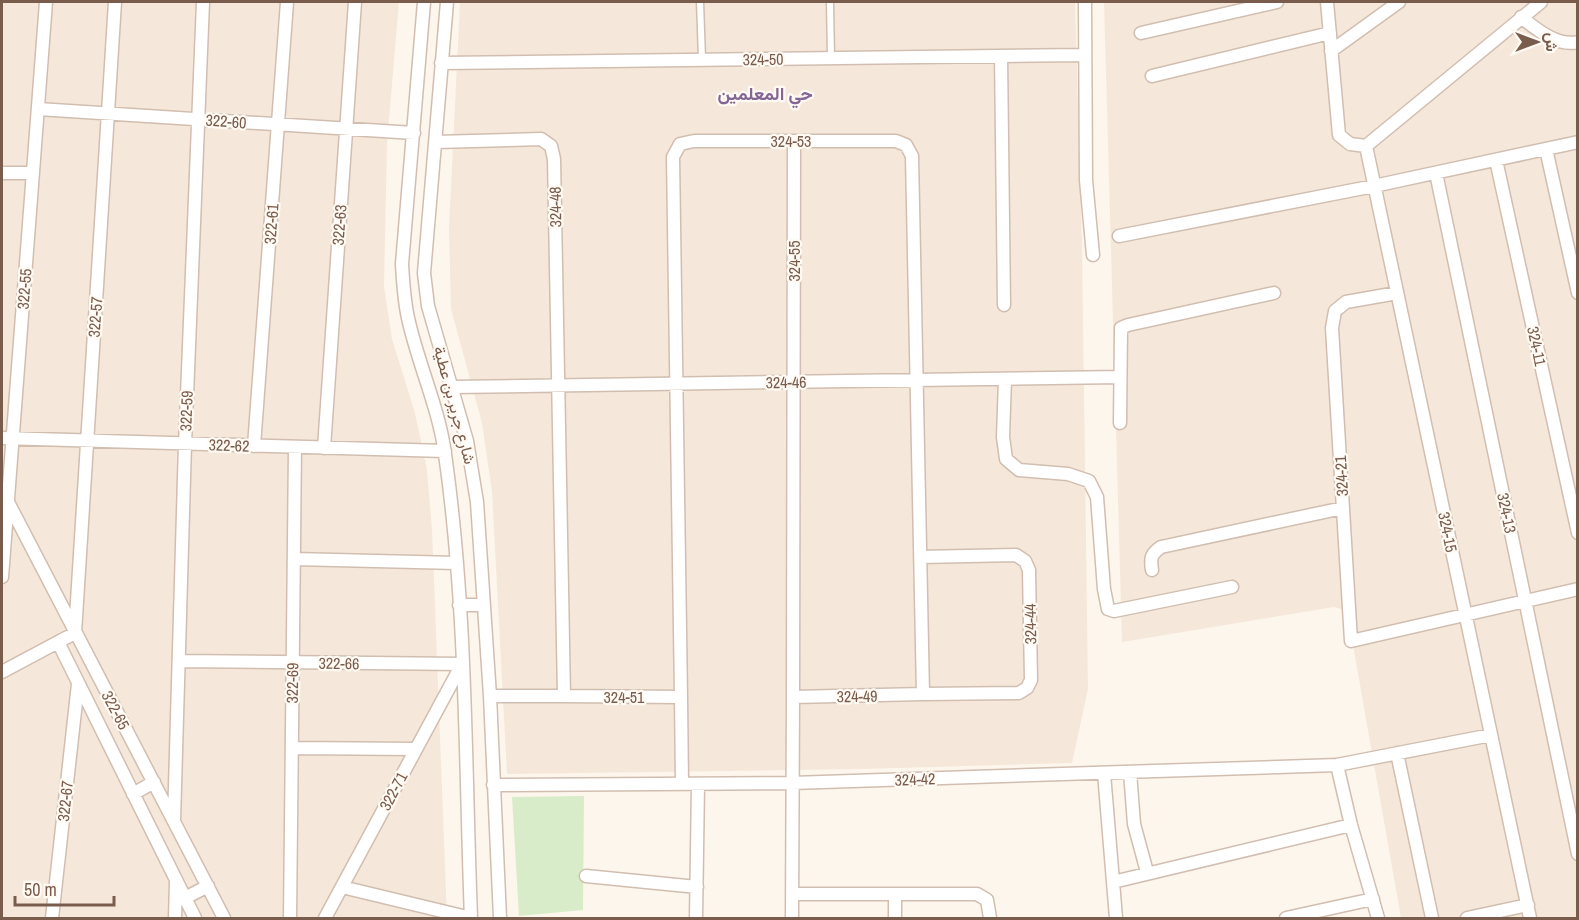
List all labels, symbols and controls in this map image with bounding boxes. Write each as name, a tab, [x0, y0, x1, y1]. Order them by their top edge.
north arrow	[1507, 12, 1567, 72]
text: ش	[1541, 32, 1563, 52]
street label: 324-50	[742, 48, 784, 70]
district label: حي المعلمين	[717, 81, 813, 109]
street label: 322-60	[205, 109, 247, 133]
street label: 324-53	[771, 130, 811, 152]
street label: 324-48	[544, 186, 566, 228]
street label: 322-61	[259, 202, 283, 245]
street label: 322-63	[327, 204, 351, 246]
street label: 324-55	[783, 241, 805, 281]
street label: 322-55	[12, 268, 36, 310]
street label: 322-57	[83, 296, 107, 338]
street label: 324-11	[1522, 324, 1552, 368]
street label: شارع جرير بن عطية	[428, 344, 481, 467]
street label: 324-46	[765, 371, 807, 393]
street label: 322-59	[174, 390, 198, 432]
street label: 322-62	[208, 433, 250, 457]
street label: 324-21	[1329, 454, 1353, 497]
street label: 324-13	[1492, 491, 1522, 535]
street label: 324-15	[1433, 510, 1463, 554]
street label: 324-44	[1019, 603, 1041, 645]
street label: 322-66	[318, 652, 360, 674]
street label: 322-69	[281, 662, 303, 704]
street label: 324-49	[836, 685, 878, 707]
street label: 324-51	[604, 686, 645, 708]
street label: 322-65	[97, 687, 135, 733]
street label: 322-71	[374, 767, 413, 814]
street label: 324-42	[894, 767, 936, 791]
street label: 322-67	[52, 780, 78, 822]
scale bar	[15, 869, 114, 907]
text: 50 m	[24, 877, 57, 902]

